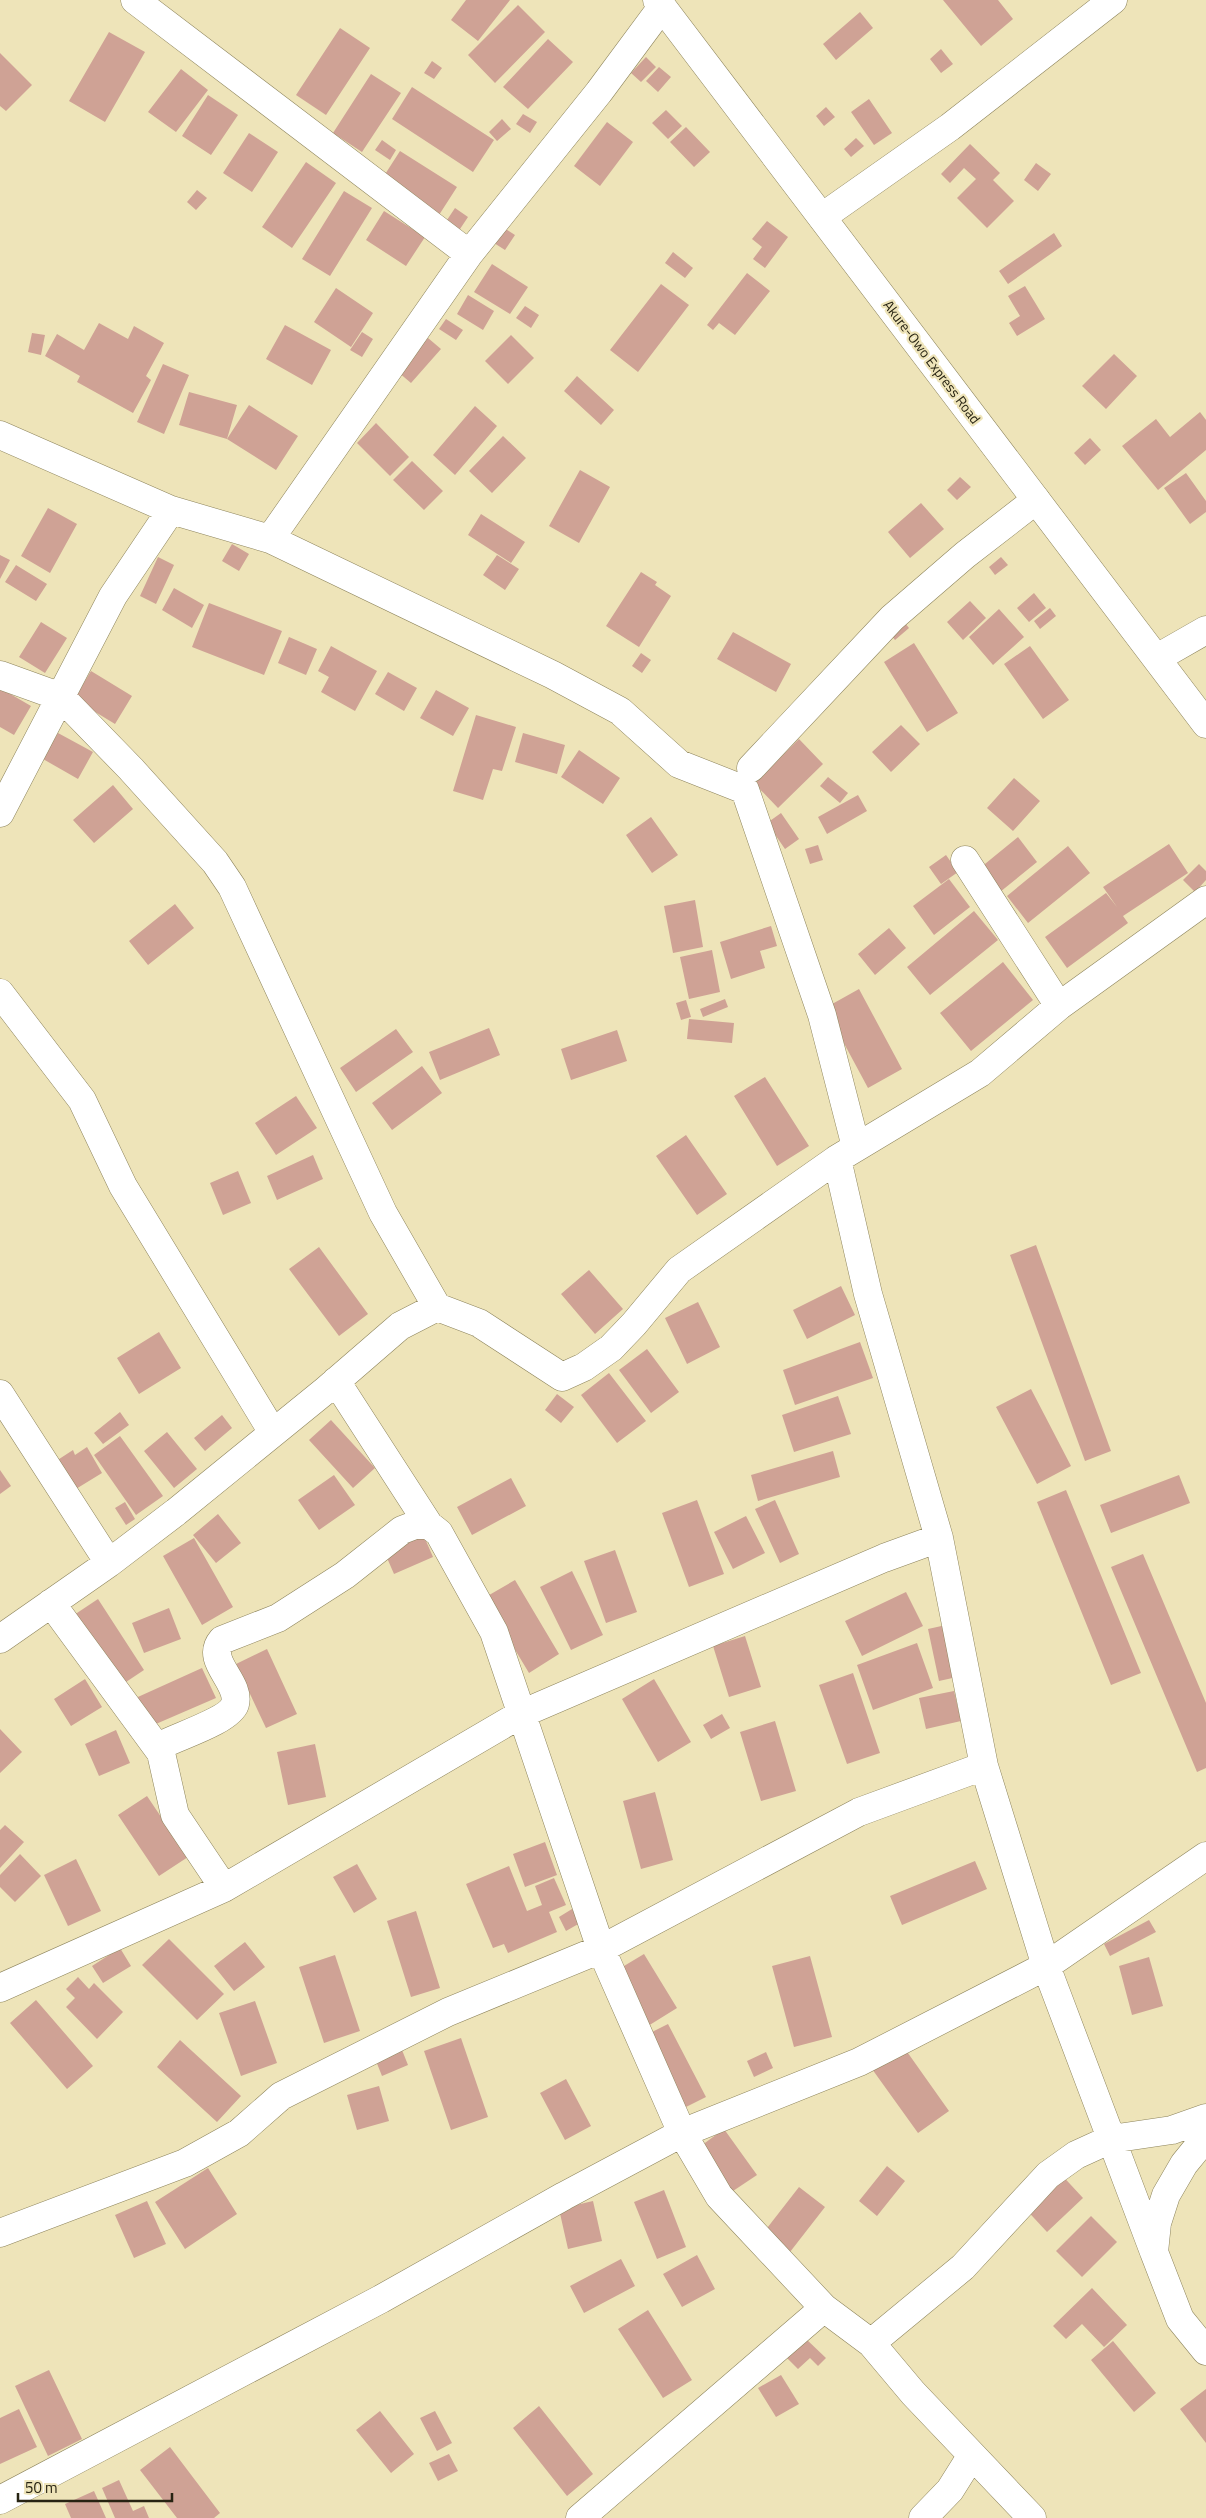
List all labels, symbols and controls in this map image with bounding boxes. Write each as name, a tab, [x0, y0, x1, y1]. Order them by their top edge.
street label: Akure-Owo Express Road	[879, 295, 986, 428]
scale bar	[18, 2470, 171, 2502]
text: 50 m	[25, 2476, 58, 2499]

